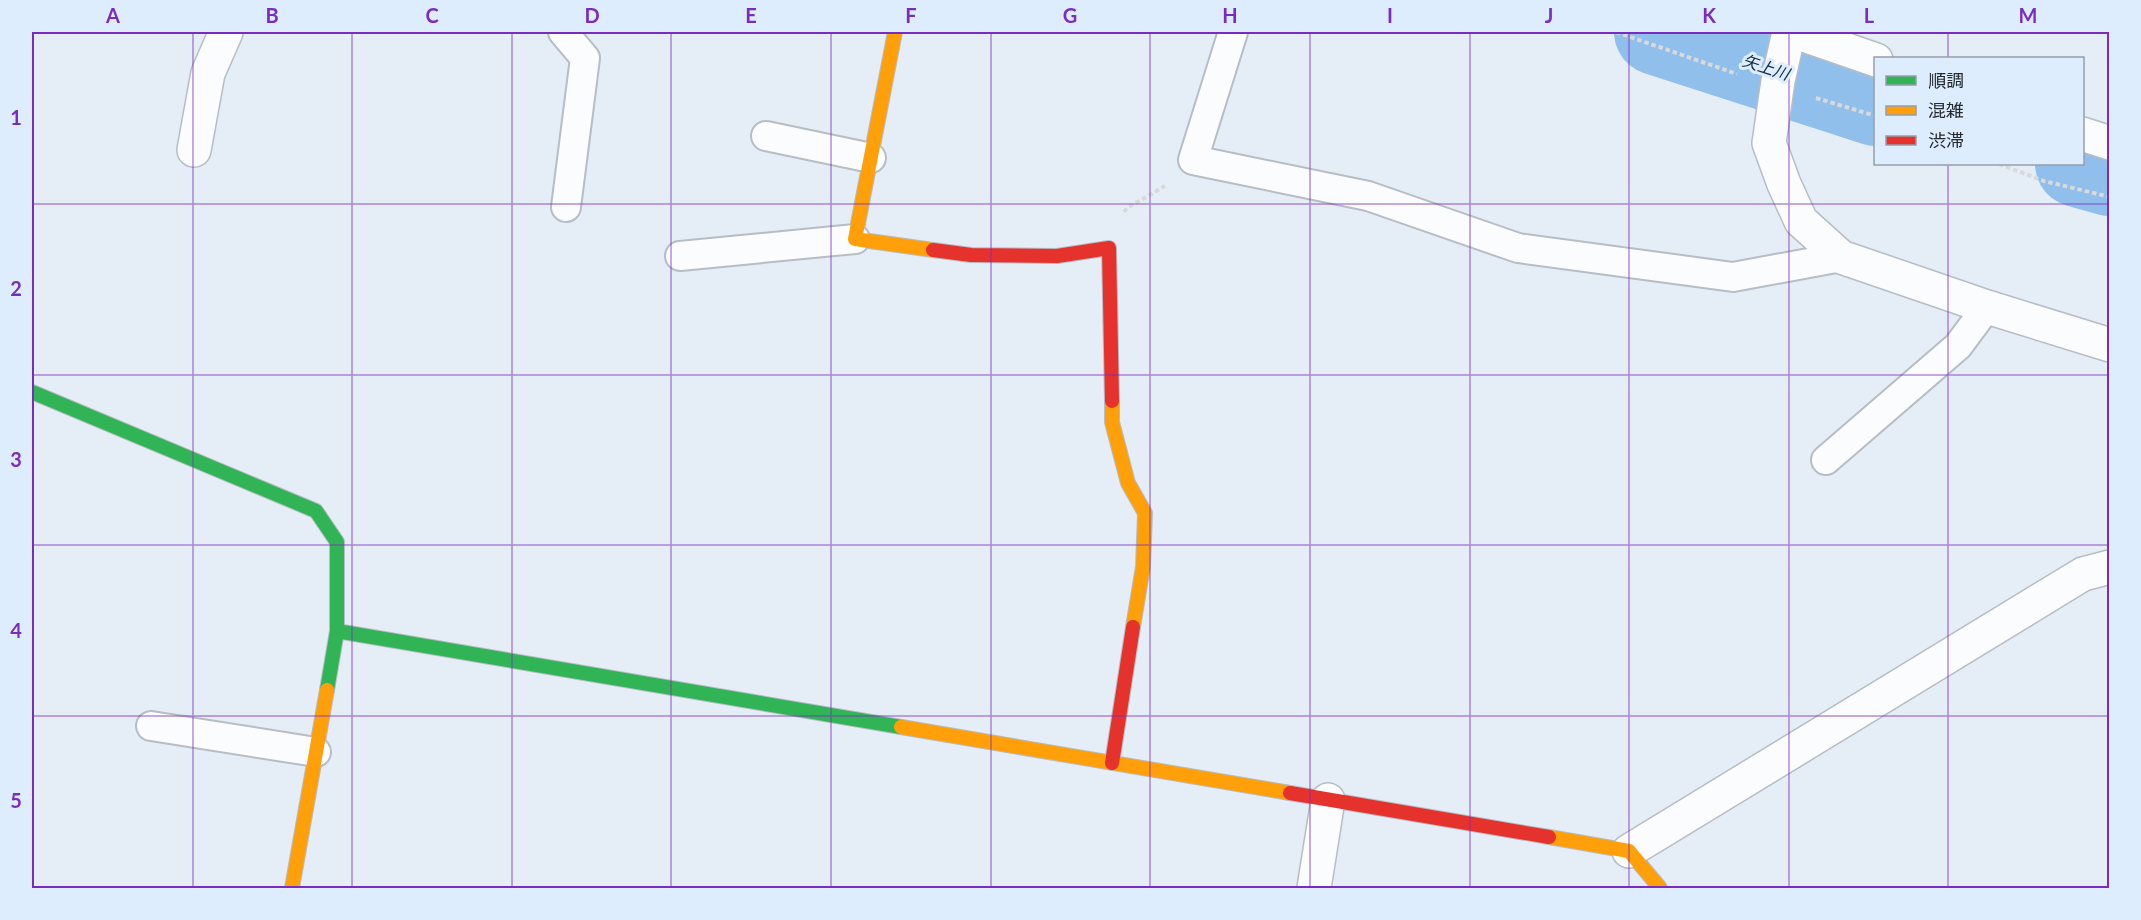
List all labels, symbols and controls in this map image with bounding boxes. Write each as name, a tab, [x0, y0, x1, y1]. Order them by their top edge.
text: A	[105, 3, 120, 27]
text: B	[265, 3, 279, 27]
text: C	[425, 3, 439, 27]
text: D	[584, 3, 600, 27]
text: E	[745, 3, 757, 27]
text: F	[905, 3, 917, 27]
text: G	[1063, 3, 1077, 27]
text: H	[1222, 3, 1238, 27]
text: I	[1387, 3, 1393, 27]
text: J	[1545, 3, 1553, 27]
text: K	[1702, 3, 1716, 27]
text: L	[1864, 3, 1875, 27]
text: M	[2019, 3, 2037, 27]
water label: 矢上川	[1740, 50, 1794, 84]
legend	[1874, 57, 2084, 165]
text: 順調	[1928, 69, 1964, 91]
text: 混雑	[1928, 99, 1964, 121]
text: 1	[10, 105, 22, 129]
text: 渋滞	[1928, 129, 1964, 151]
text: 2	[10, 276, 22, 300]
text: 3	[10, 447, 22, 471]
text: 4	[10, 618, 22, 642]
text: 5	[10, 788, 22, 812]

